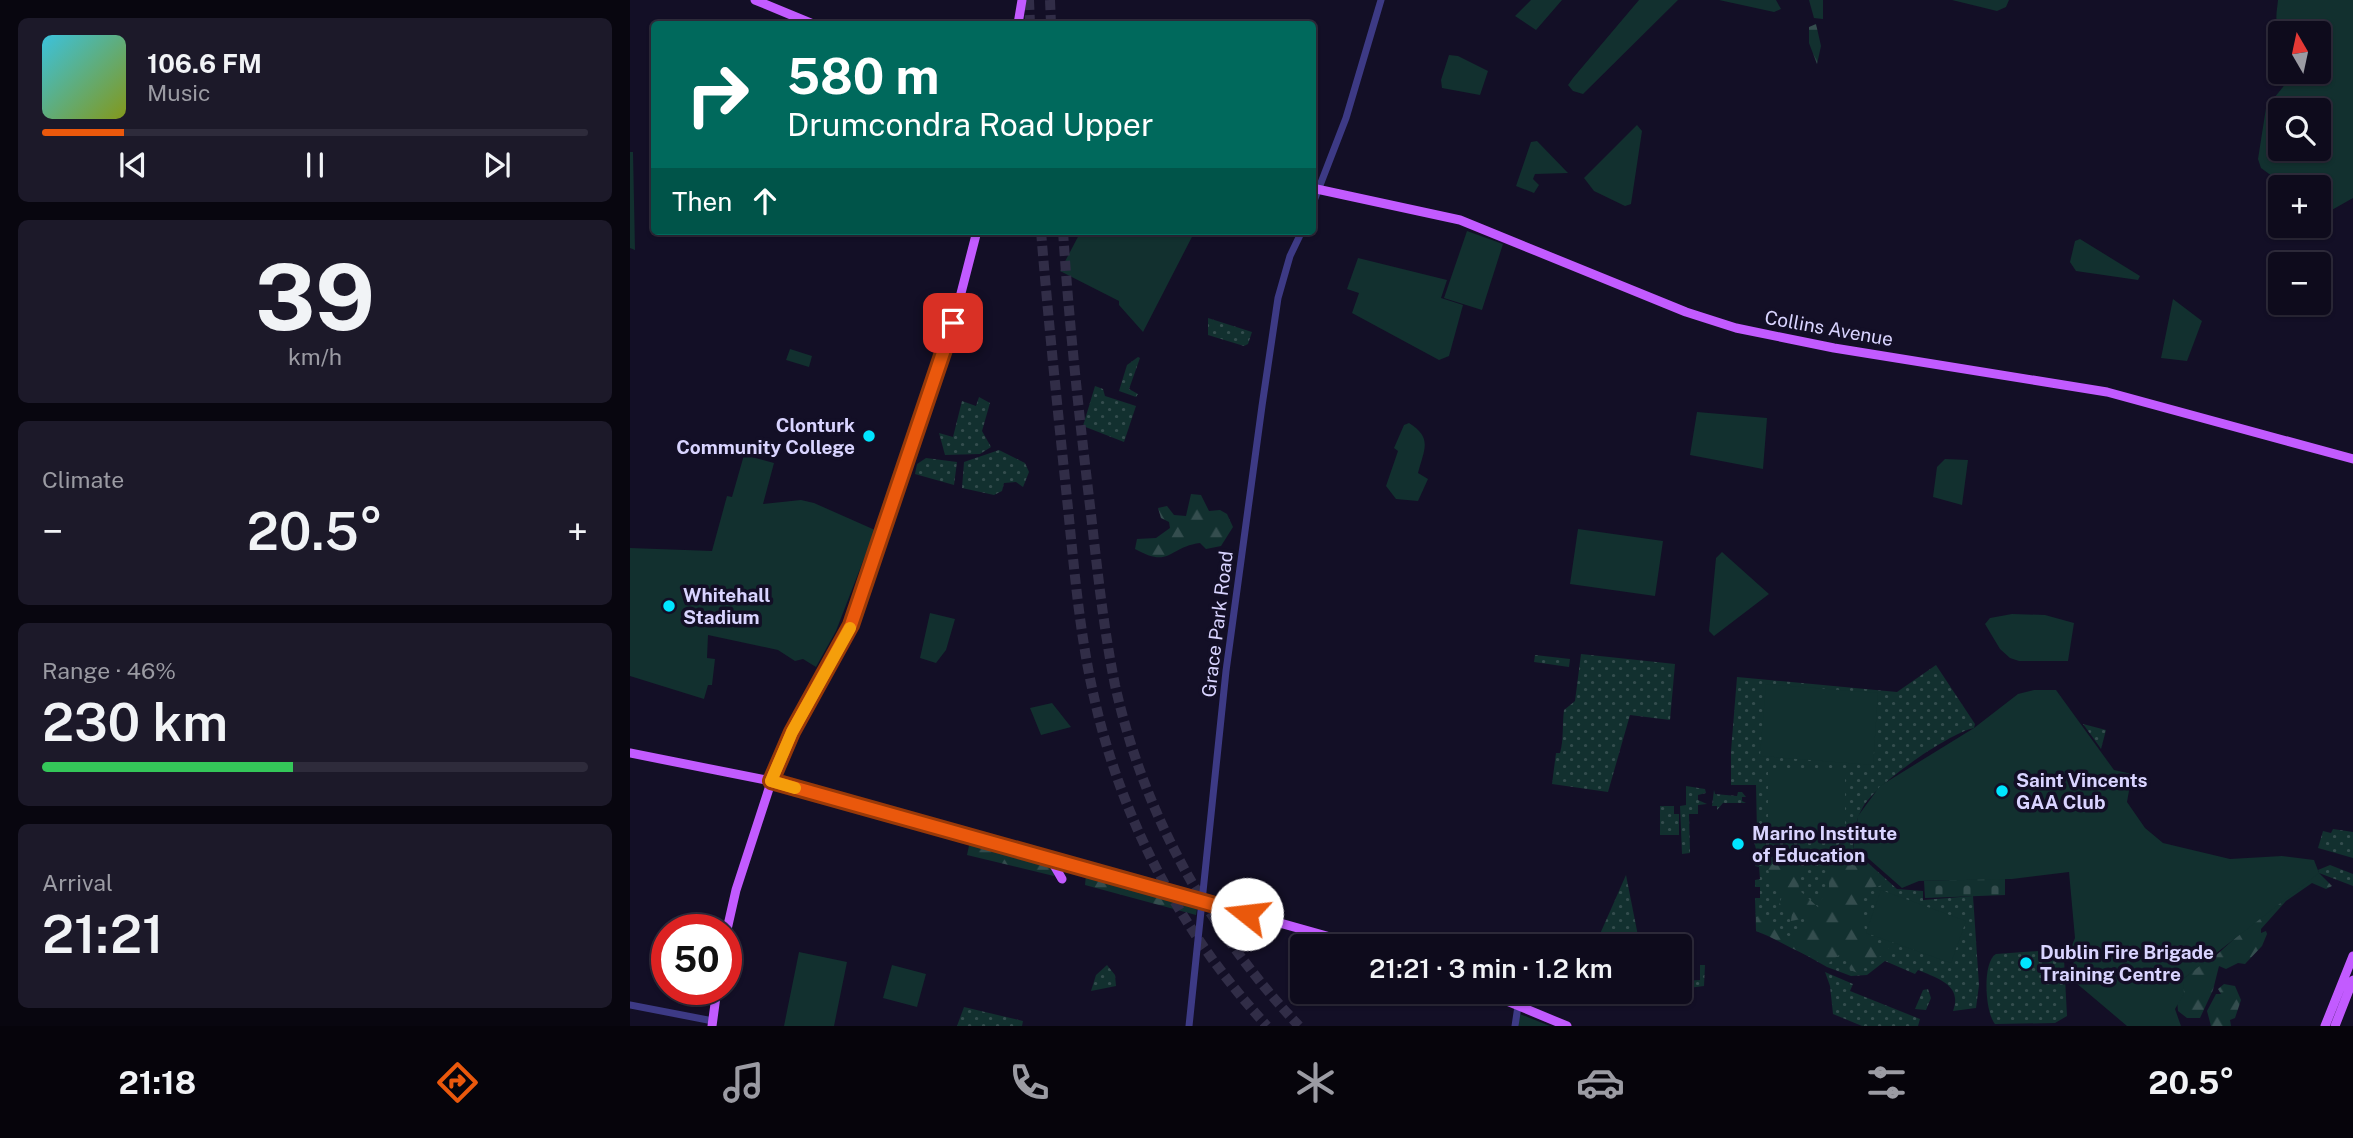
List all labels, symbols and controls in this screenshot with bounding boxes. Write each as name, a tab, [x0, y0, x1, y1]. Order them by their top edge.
north arrow	[2268, 21, 2331, 84]
map controls	[2268, 21, 2331, 315]
text: 580 m	[787, 47, 939, 105]
text: 106.6 FM	[147, 48, 262, 79]
icon: right	[672, 49, 763, 140]
text: Music	[147, 79, 211, 106]
button: search	[2268, 98, 2331, 161]
text: Drumcondra Road Upper	[787, 106, 1153, 143]
icon: previous	[114, 146, 152, 184]
icon: pause	[296, 146, 334, 184]
icon: next	[478, 146, 516, 184]
button: +	[2268, 175, 2331, 238]
icon: ahead	[746, 182, 784, 220]
text: Then	[672, 186, 732, 217]
text: 39	[255, 244, 375, 350]
button: −	[2268, 252, 2331, 315]
pin	[923, 293, 983, 353]
icon: arrive	[934, 304, 972, 342]
street label: Collins Avenue	[1763, 306, 1895, 350]
text: km/h	[288, 343, 342, 370]
place label: Clonturk Community College	[676, 414, 855, 458]
marker: Clonturk Community College	[861, 428, 877, 444]
text: Climate	[42, 466, 124, 493]
text: 20.5°	[247, 501, 383, 562]
text: −	[42, 509, 63, 554]
text: +	[567, 509, 588, 554]
street label: Grace Park Road	[1197, 550, 1237, 698]
place label: Whitehall Stadium	[683, 584, 770, 628]
marker: Whitehall Stadium	[661, 598, 677, 614]
text: Range · 46%	[42, 657, 176, 684]
text: 230 km	[42, 692, 228, 753]
place label: Saint Vincents GAA Club	[2016, 769, 2148, 813]
marker: Saint Vincents GAA Club	[1994, 783, 2010, 799]
place label: Marino Institute of Education	[1752, 822, 1897, 866]
marker: Marino Institute of Education	[1730, 836, 1746, 852]
text: Arrival	[42, 869, 113, 896]
position arrow	[1210, 877, 1284, 951]
text: 21:21	[42, 904, 164, 965]
speed limit sign: 50	[651, 914, 742, 1005]
place label: Dublin Fire Brigade Training Centre	[2040, 941, 2214, 985]
text: 21:21 · 3 min · 1.2 km	[1369, 953, 1613, 984]
marker: Dublin Fire Brigade Training Centre	[2018, 955, 2034, 971]
icon: directions	[433, 1058, 482, 1107]
icon: music	[719, 1058, 768, 1107]
icon: phone	[1005, 1058, 1054, 1107]
icon: climate	[1291, 1058, 1340, 1107]
icon: car	[1576, 1058, 1625, 1107]
icon: filters	[1862, 1058, 1911, 1107]
text: 21:18	[118, 1064, 196, 1101]
text: 20.5°	[2148, 1064, 2234, 1101]

